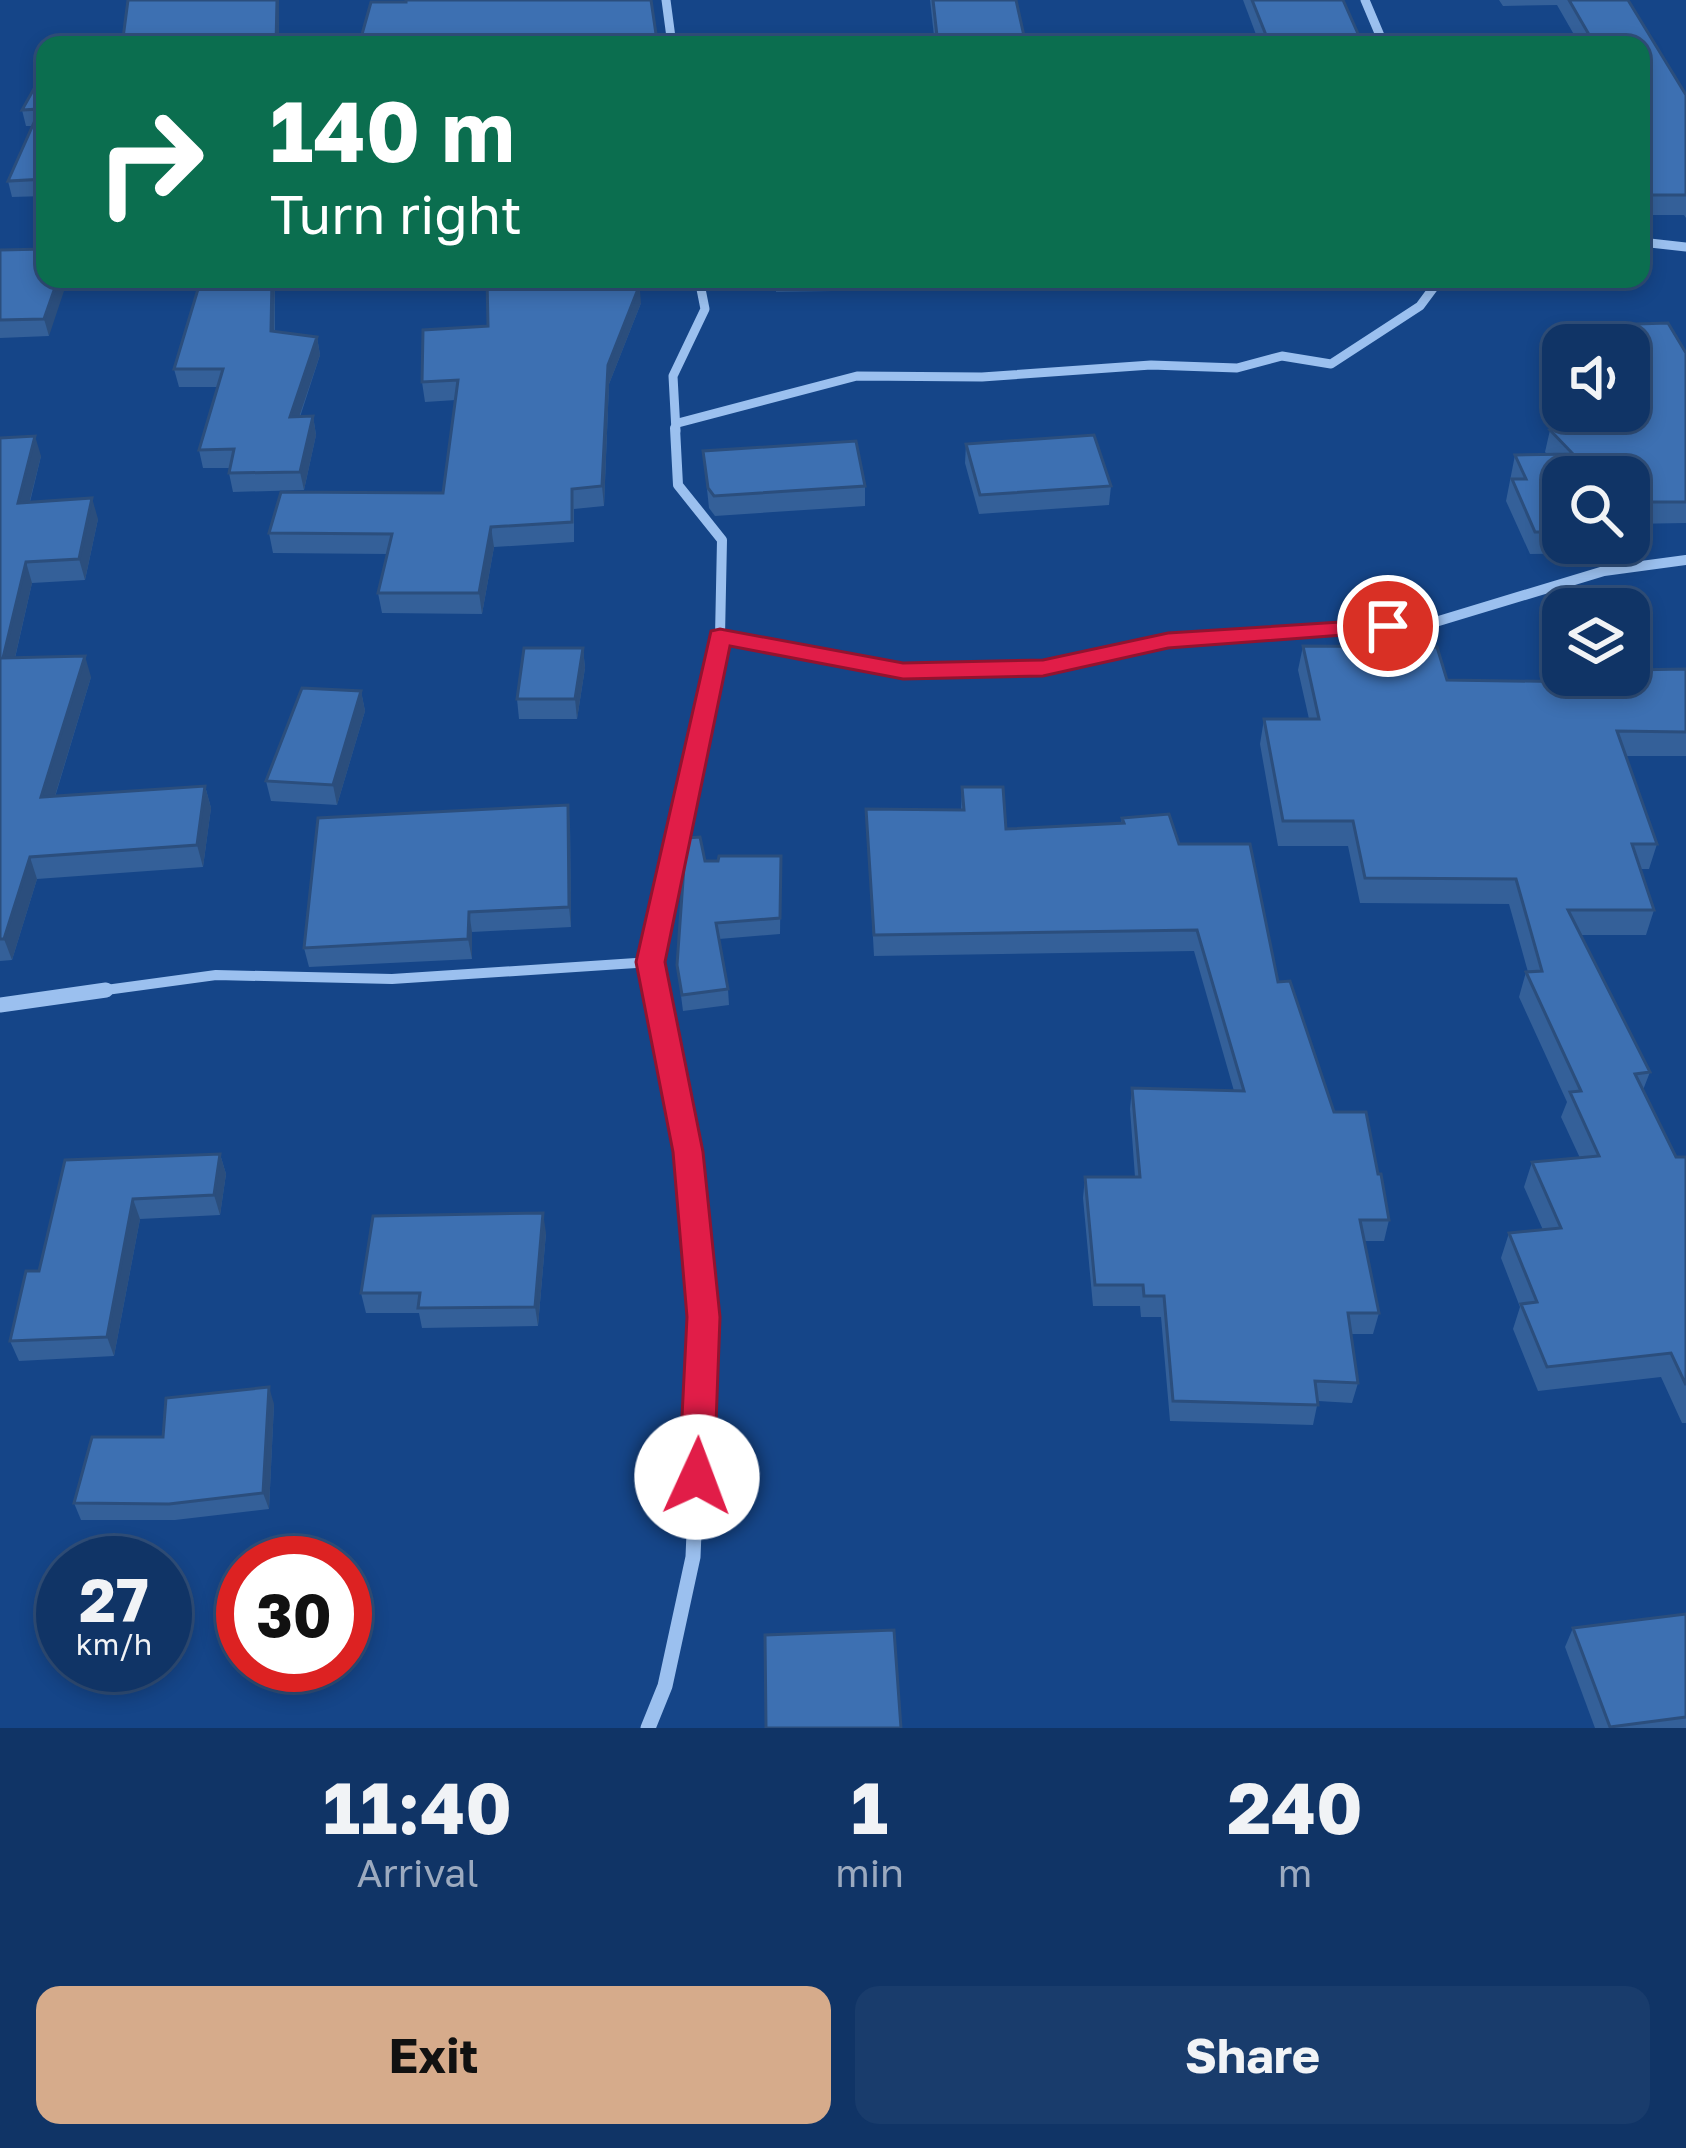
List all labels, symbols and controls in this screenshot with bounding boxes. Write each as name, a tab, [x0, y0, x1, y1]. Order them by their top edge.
text: 140 m	[270, 80, 515, 180]
icon: right	[72, 84, 228, 240]
text: Turn right	[270, 181, 522, 246]
map controls	[1542, 324, 1650, 696]
button: sound	[1542, 324, 1650, 432]
button: search	[1542, 456, 1650, 564]
pin	[1337, 575, 1439, 677]
button: layers	[1542, 588, 1650, 696]
icon: arrive	[1355, 593, 1421, 659]
position arrow	[634, 1414, 760, 1540]
speed limit sign: 30	[216, 1536, 372, 1692]
text: 27	[79, 1563, 149, 1635]
text: km/h	[76, 1626, 152, 1662]
text: 11:40	[323, 1763, 512, 1850]
text: 1	[851, 1763, 888, 1850]
text: 240	[1227, 1763, 1363, 1850]
text: Arrival	[356, 1849, 479, 1896]
text: min	[835, 1849, 904, 1896]
text: m	[1278, 1849, 1312, 1896]
button: Exit	[36, 1986, 831, 2124]
button: Share	[855, 1986, 1650, 2124]

